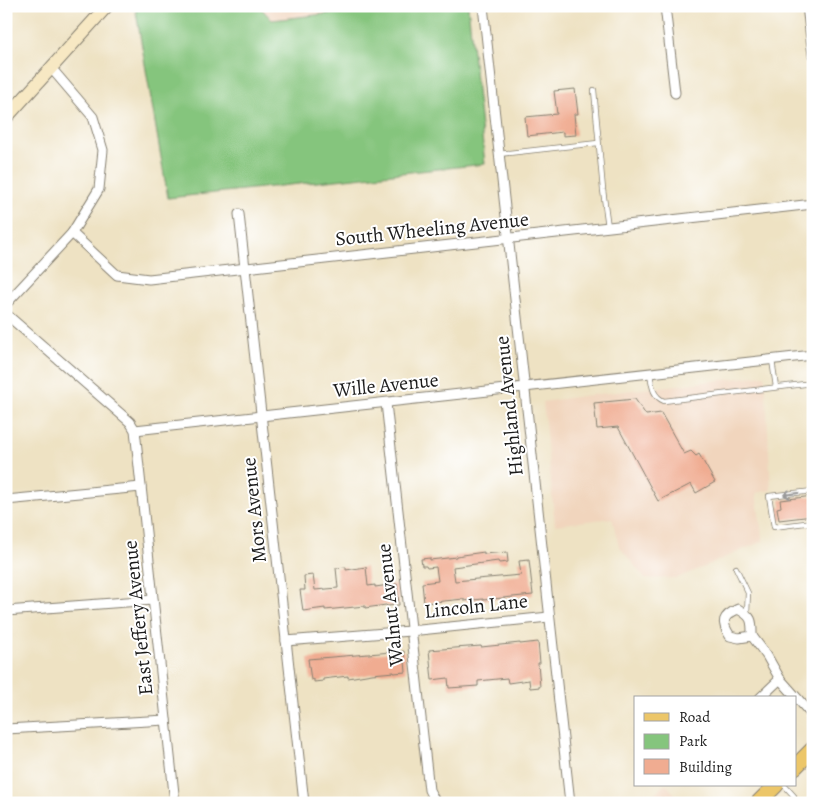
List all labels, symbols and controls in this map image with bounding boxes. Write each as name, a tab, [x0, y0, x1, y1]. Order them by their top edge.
street label: South Wheeling Avenue	[334, 205, 530, 253]
street label: Highland Avenue	[488, 335, 530, 477]
street label: Wille Avenue	[331, 366, 440, 404]
street label: Mors Avenue	[235, 456, 273, 564]
one-way arrow	[783, 489, 799, 499]
street label: East Jeffery Avenue	[116, 539, 160, 697]
street label: Walnut Avenue	[370, 542, 410, 669]
street label: Lincoln Lane	[423, 587, 529, 625]
legend	[634, 696, 796, 786]
text: Road	[679, 707, 711, 727]
text: Park	[679, 731, 708, 751]
text: Building	[679, 757, 732, 777]

